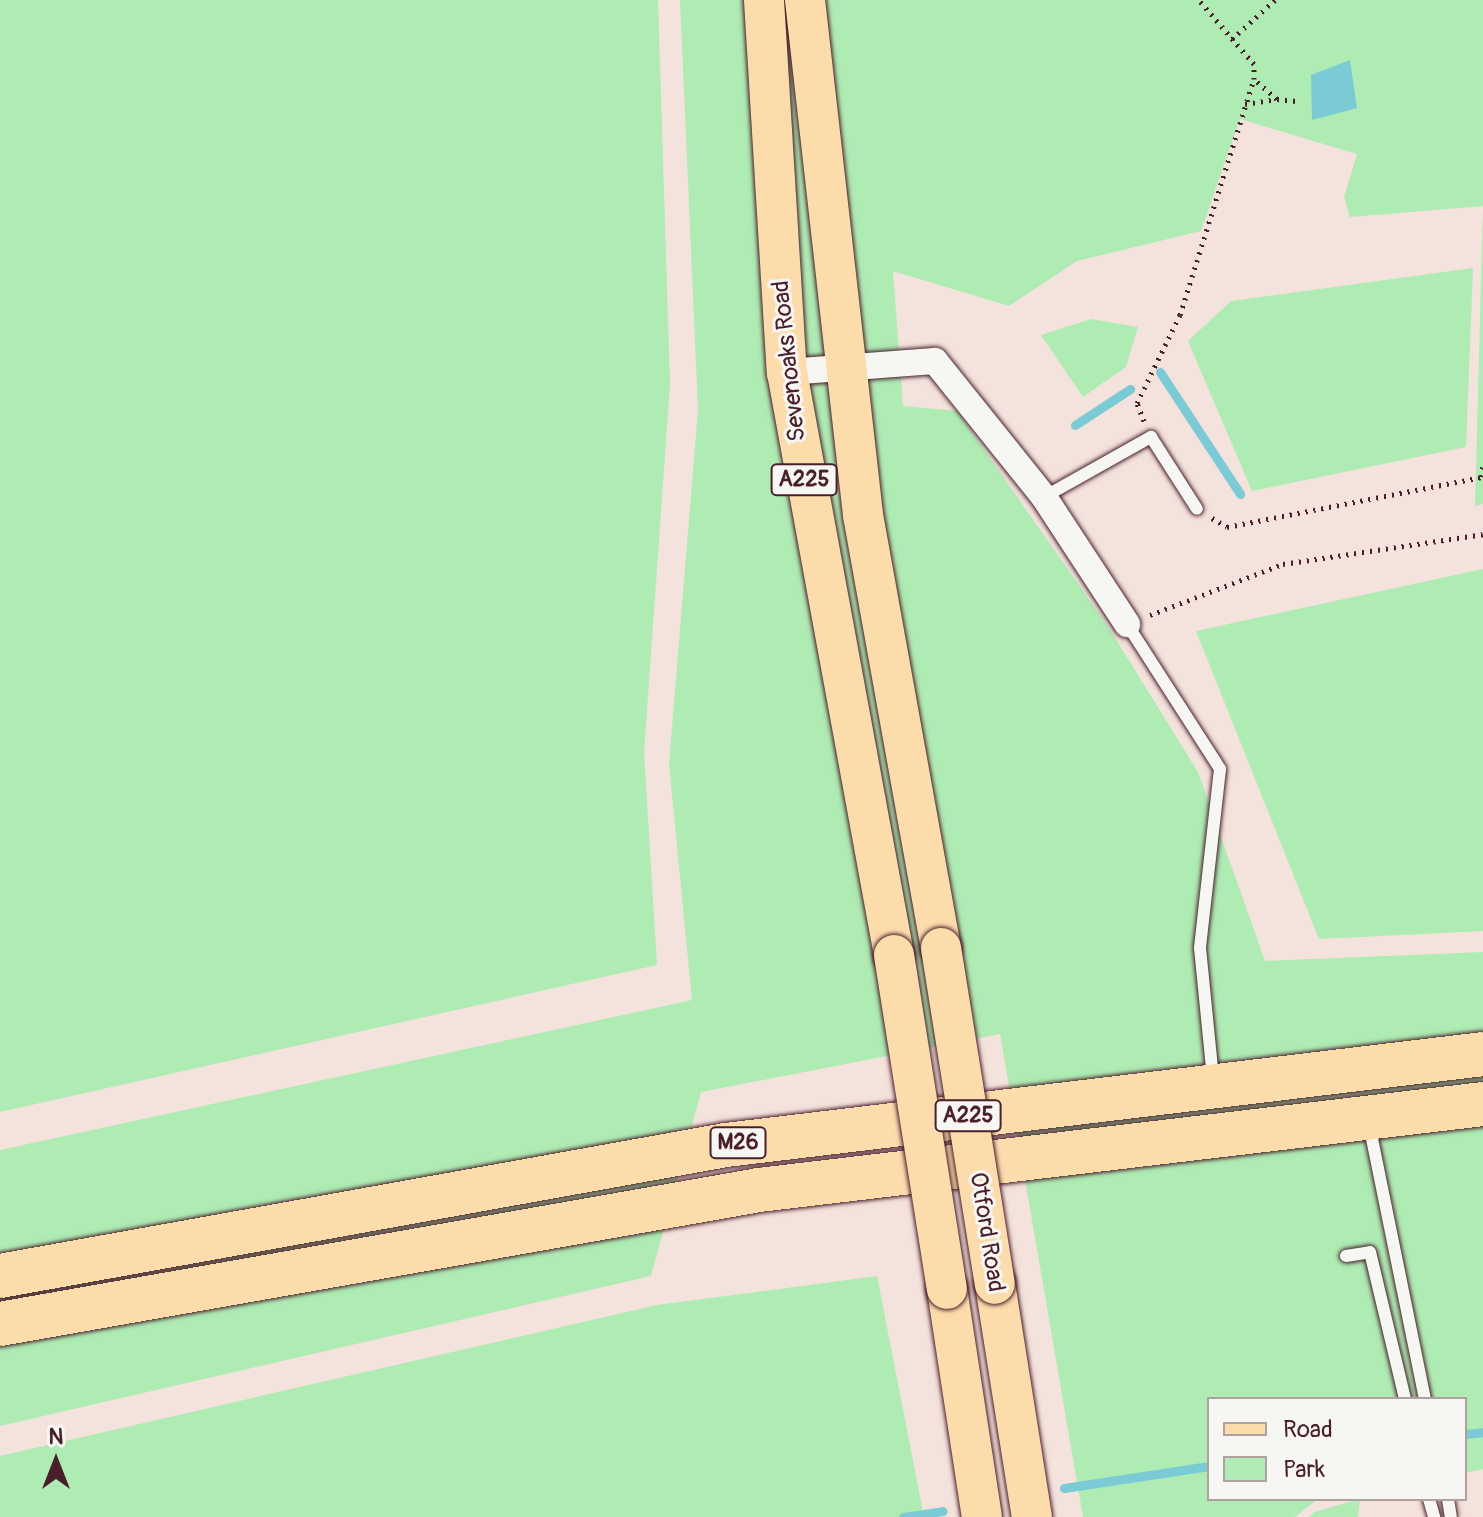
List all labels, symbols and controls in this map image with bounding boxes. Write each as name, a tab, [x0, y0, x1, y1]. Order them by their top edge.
street label: Sevenoaks Road	[766, 279, 812, 443]
road number: A225	[770, 462, 838, 498]
road number: A225	[934, 1098, 1002, 1134]
road number: M26	[708, 1125, 768, 1161]
street label: Otford Road	[963, 1170, 1011, 1294]
legend	[1207, 1397, 1467, 1501]
text: Road	[1283, 1415, 1333, 1444]
north arrow	[16, 1421, 96, 1501]
text: N	[49, 1423, 63, 1451]
text: Park	[1283, 1455, 1325, 1484]

